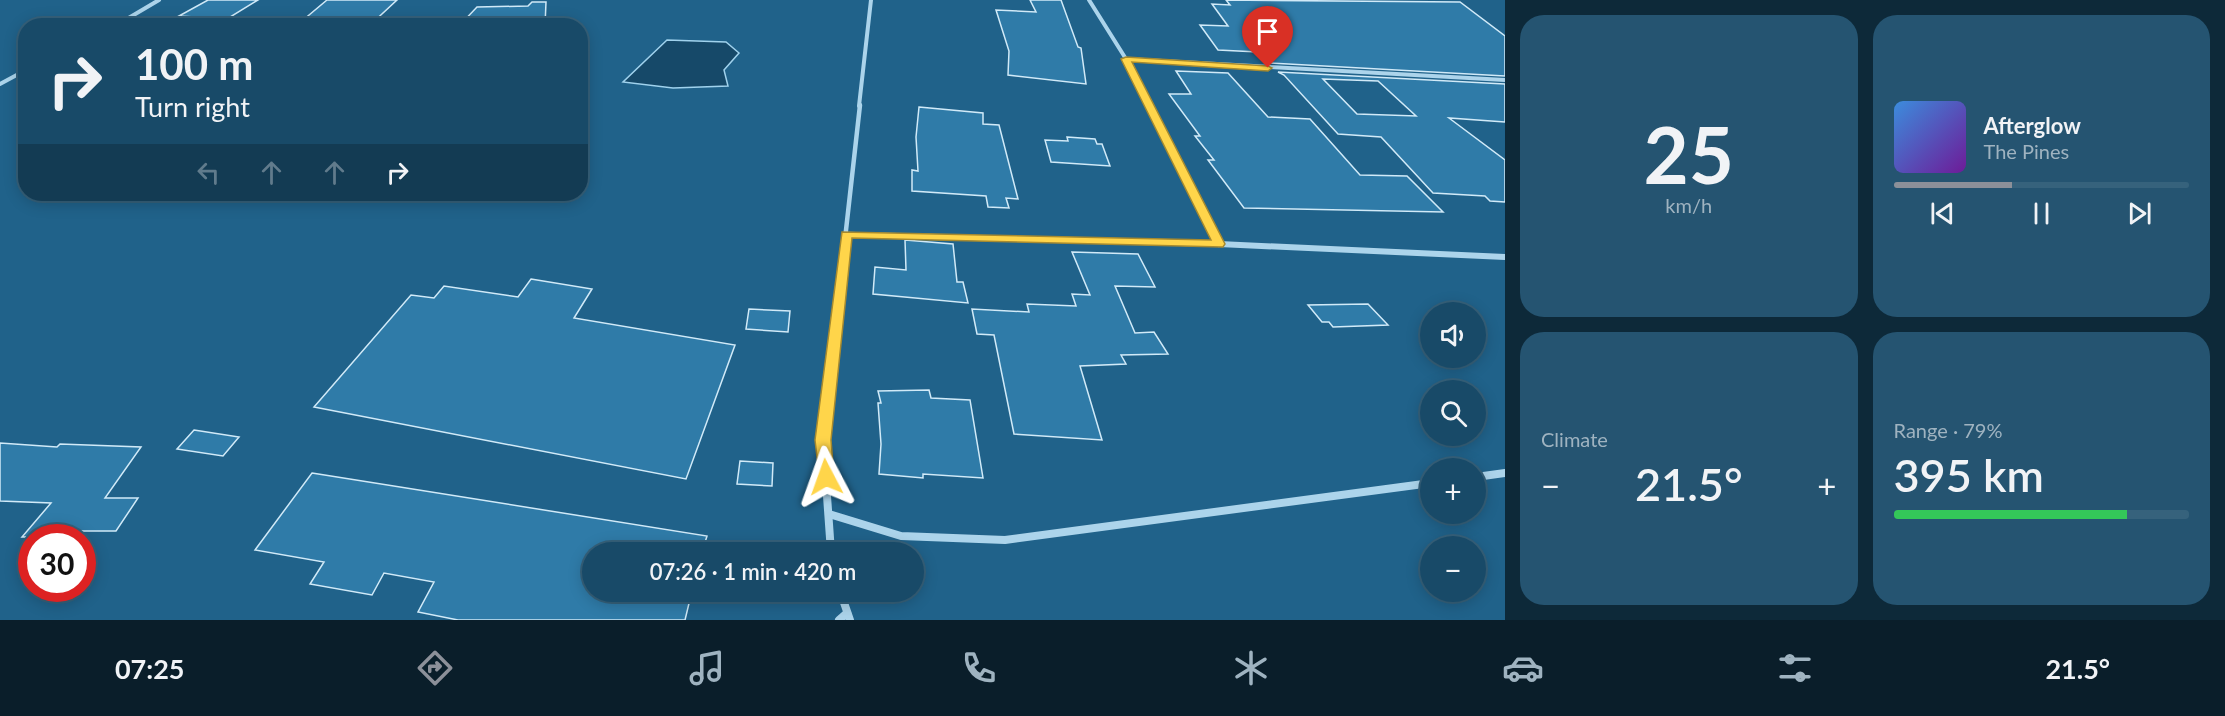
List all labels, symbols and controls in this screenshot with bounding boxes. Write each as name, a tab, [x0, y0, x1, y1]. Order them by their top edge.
pin	[1242, 6, 1293, 68]
icon: arrive	[1251, 15, 1284, 48]
text: 100 m	[135, 39, 253, 89]
icon: right	[36, 42, 114, 120]
text: Turn right	[135, 90, 250, 123]
text: 25	[1644, 107, 1734, 201]
text: Afterglow	[1984, 112, 2081, 139]
text: The Pines	[1984, 139, 2069, 163]
icon: left	[192, 156, 225, 189]
icon: ahead	[255, 156, 288, 189]
icon: ahead	[318, 156, 351, 189]
icon: right	[381, 156, 414, 189]
text: km/h	[1665, 193, 1712, 217]
icon: previous	[1926, 197, 1959, 230]
icon: pause	[2025, 197, 2058, 230]
icon: next	[2123, 197, 2156, 230]
map controls	[1420, 302, 1486, 602]
button: sound	[1420, 302, 1486, 368]
button: search	[1420, 380, 1486, 446]
text: Range · 79%	[1894, 418, 2002, 442]
text: Climate	[1541, 427, 1608, 451]
position arrow	[794, 445, 858, 509]
text: 395 km	[1894, 448, 2044, 502]
text: 21.5°	[1635, 457, 1743, 511]
button: +	[1420, 458, 1486, 524]
text: −	[1541, 465, 1560, 505]
text: +	[1817, 465, 1837, 505]
speed limit sign: 30	[18, 524, 96, 602]
button: −	[1420, 536, 1486, 602]
text: 07:26 · 1 min · 420 m	[650, 558, 856, 585]
icon: directions	[414, 647, 456, 689]
icon: music	[686, 647, 728, 689]
icon: phone	[958, 647, 1000, 689]
icon: climate	[1230, 647, 1272, 689]
icon: car	[1502, 647, 1544, 689]
icon: filters	[1774, 647, 1816, 689]
text: 07:25	[115, 652, 185, 685]
text: 21.5°	[2045, 652, 2110, 685]

